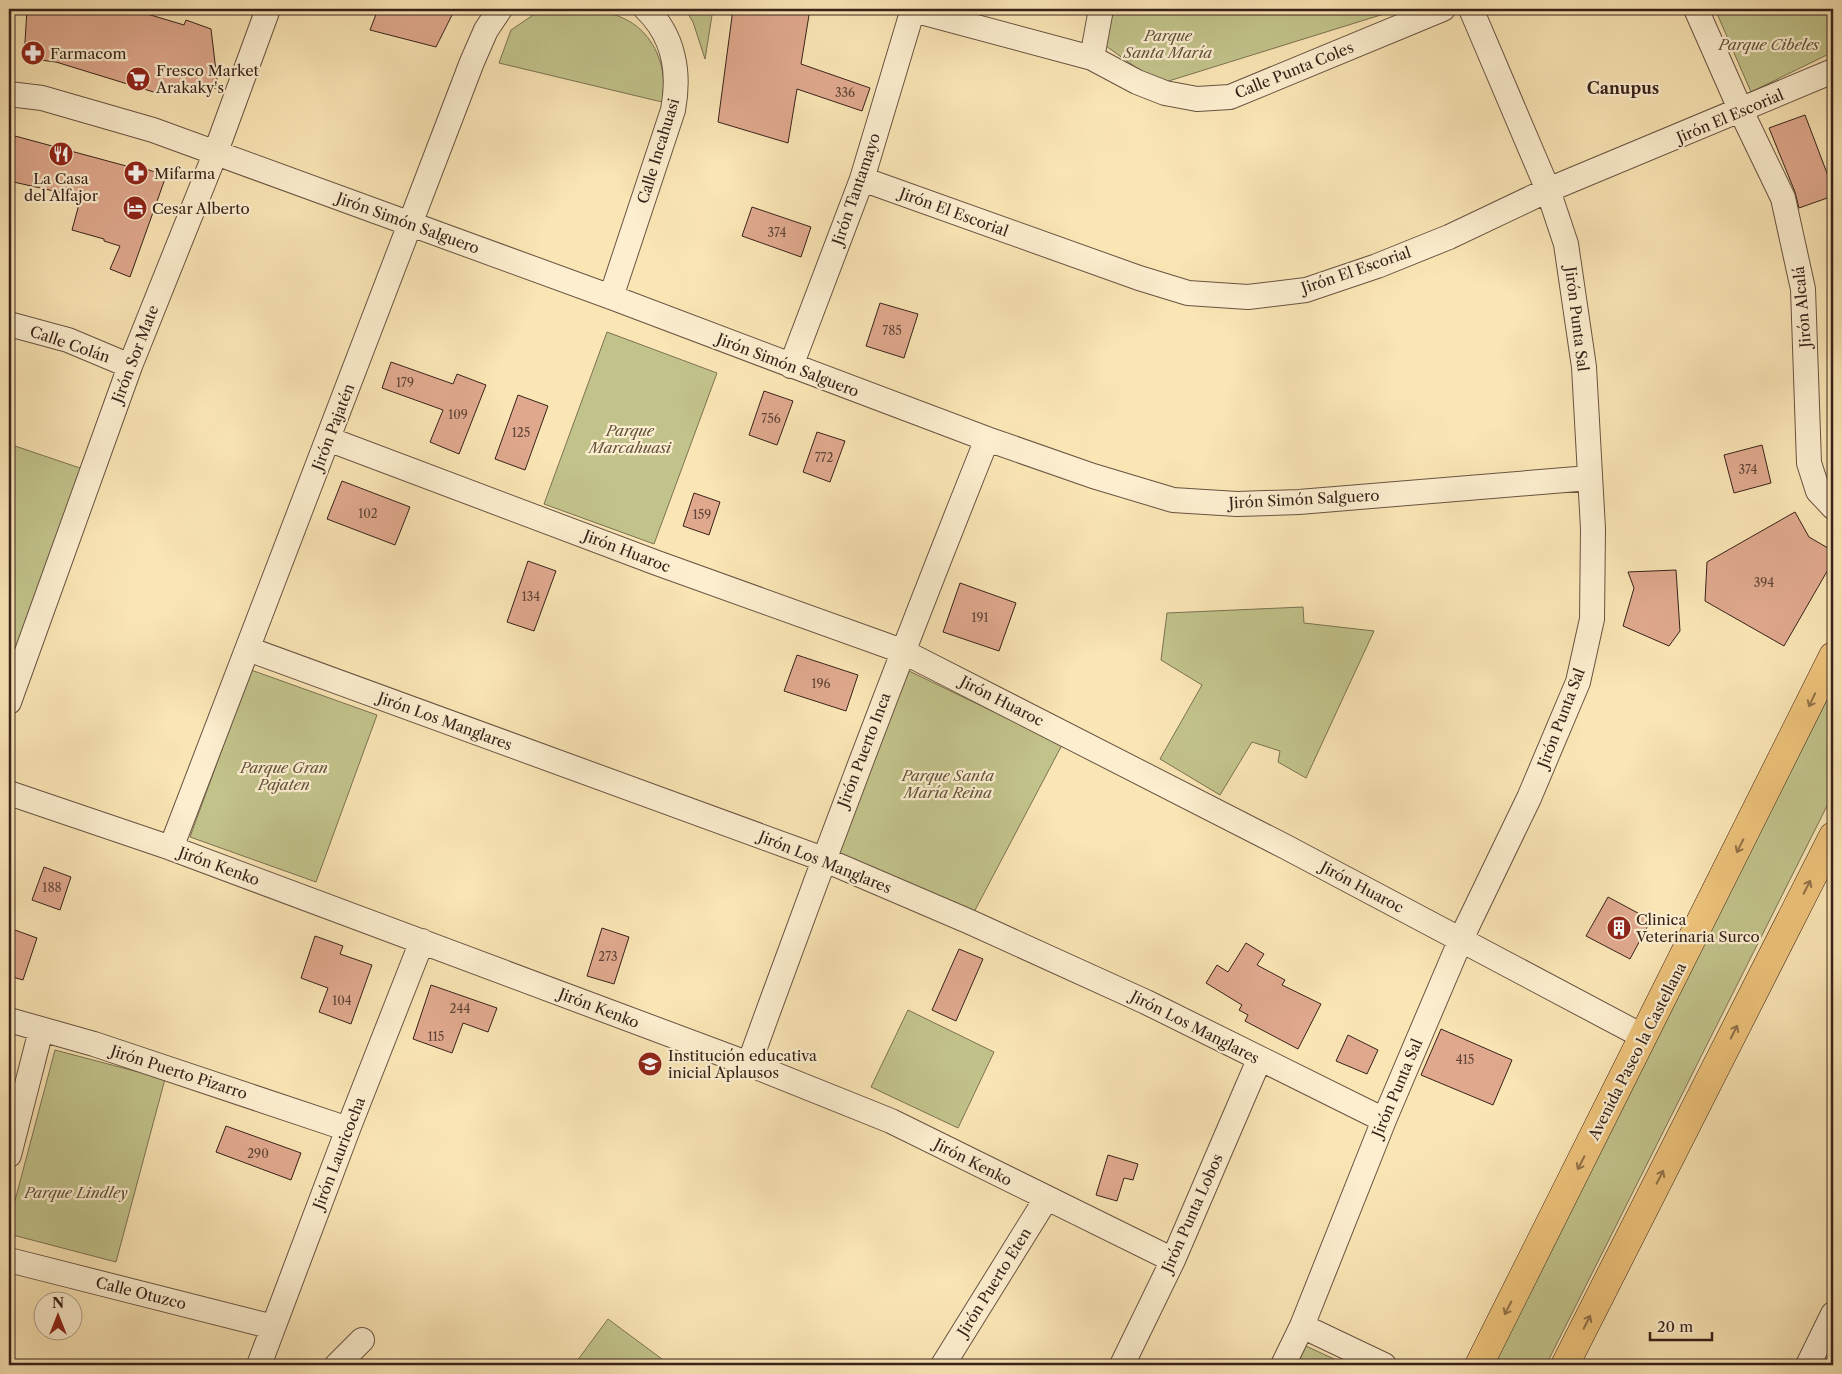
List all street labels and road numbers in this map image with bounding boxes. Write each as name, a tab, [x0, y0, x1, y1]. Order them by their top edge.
street label: Calle Punta Coles	[1232, 37, 1356, 103]
street label: Jirón El Escorial	[1672, 85, 1787, 148]
street label: Calle Incahuasi	[633, 96, 683, 206]
street label: Jirón Tantamayo	[827, 131, 884, 249]
street label: Jirón El Escorial	[895, 183, 1012, 241]
street label: Jirón Simón Salguero	[332, 188, 482, 258]
street label: Jirón El Escorial	[1297, 242, 1414, 298]
street label: Jirón Punta Sal	[1561, 264, 1593, 373]
street label: Jirón Alcalá	[1789, 265, 1815, 351]
street label: Jirón Sor Mate	[107, 302, 162, 408]
street label: Calle Colán	[28, 321, 113, 367]
street label: Jirón Simón Salguero	[712, 328, 862, 401]
street label: Jirón Pajatén	[307, 380, 358, 475]
street label: Jirón Simón Salguero	[1226, 486, 1380, 513]
street label: Jirón Huaroc	[579, 525, 673, 576]
street label: Jirón Punta Sal	[1533, 665, 1589, 773]
street label: Jirón Huaroc	[955, 671, 1047, 730]
street label: Jirón Los Manglares	[373, 687, 515, 754]
street label: Jirón Puerto Inca	[833, 690, 895, 812]
street label: Jirón Los Manglares	[754, 826, 894, 897]
street label: Jirón Kenko	[174, 842, 262, 889]
street label: Jirón Huaroc	[1315, 856, 1407, 917]
street label: Avenida Paseo la Castellana	[1583, 959, 1690, 1144]
street label: Jirón Kenko	[554, 983, 642, 1032]
street label: Jirón Los Manglares	[1126, 985, 1263, 1068]
street label: Jirón Punta Sal	[1367, 1035, 1427, 1142]
street label: Jirón Puerto Pizarro	[106, 1040, 250, 1103]
street label: Jirón Lauricocha	[308, 1094, 369, 1214]
street label: Jirón Kenko	[929, 1133, 1015, 1190]
street label: Jirón Punta Lobos	[1156, 1151, 1227, 1277]
street label: Jirón Puerto Eten	[952, 1224, 1035, 1341]
street label: Calle Otuzco	[94, 1273, 188, 1313]

